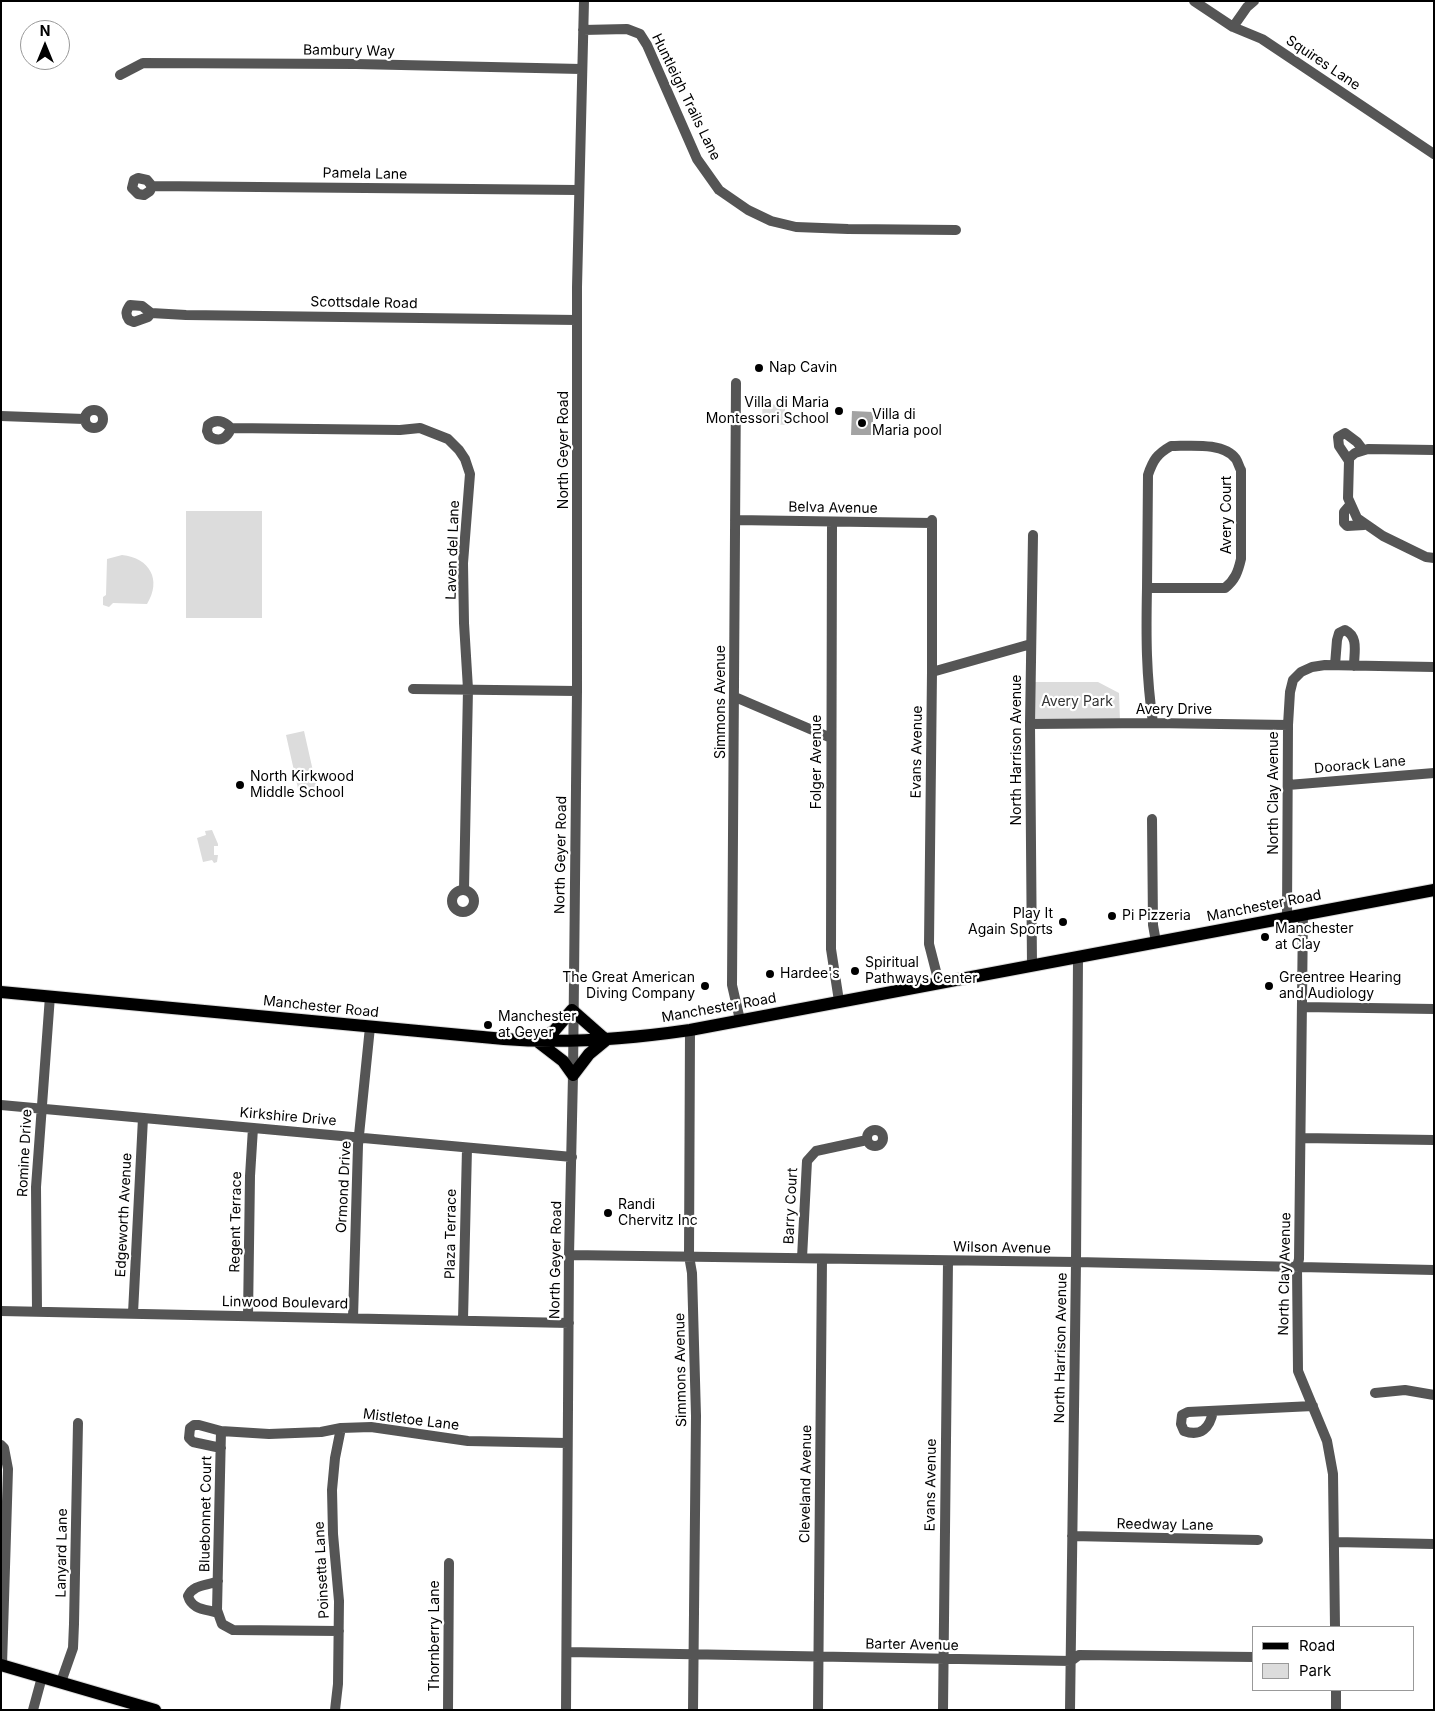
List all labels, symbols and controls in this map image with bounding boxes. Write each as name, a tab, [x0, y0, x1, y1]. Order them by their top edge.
north arrow	[20, 20, 70, 70]
text: N	[40, 22, 50, 39]
street label: Huntleigh Trails Lane	[648, 31, 724, 163]
street label: Squires Lane	[1283, 32, 1363, 94]
street label: Bambury Way	[303, 42, 395, 60]
street label: Pamela Lane	[323, 165, 407, 183]
street label: Scottsdale Road	[310, 294, 418, 312]
place label: Nap Cavin	[769, 360, 837, 376]
marker: Nap Cavin	[753, 362, 765, 374]
street label: North Geyer Road	[556, 391, 572, 509]
place label: Villa di Maria Montessori School	[706, 395, 829, 428]
marker: Villa di Maria Montessori School	[833, 405, 845, 417]
place label: Villa di Maria pool	[872, 407, 942, 440]
marker: Villa di Maria pool	[856, 417, 868, 429]
street label: Avery Court	[1219, 476, 1235, 554]
street label: Belva Avenue	[788, 499, 878, 517]
street label: Laven del Lane	[443, 500, 463, 600]
street label: Simmons Avenue	[713, 645, 729, 759]
street label: North Harrison Avenue	[1009, 674, 1025, 826]
park label: Avery Park	[1041, 694, 1113, 710]
street label: Avery Drive	[1136, 702, 1212, 718]
street label: Evans Avenue	[908, 705, 926, 799]
street label: Folger Avenue	[809, 715, 825, 809]
street label: North Clay Avenue	[1266, 731, 1282, 855]
street label: Doorack Lane	[1314, 753, 1406, 777]
place label: North Kirkwood Middle School	[250, 769, 354, 802]
marker: North Kirkwood Middle School	[234, 779, 246, 791]
street label: North Geyer Road	[552, 796, 570, 914]
street label: Manchester Road	[1205, 887, 1323, 925]
place label: Play It Again Sports	[968, 906, 1053, 939]
place label: Pi Pizzeria	[1122, 908, 1191, 924]
marker: Pi Pizzeria	[1106, 910, 1118, 922]
marker: Play It Again Sports	[1057, 916, 1069, 928]
place label: Manchester at Clay	[1275, 921, 1353, 954]
marker: Manchester at Clay	[1259, 931, 1271, 943]
place label: Spiritual Pathways Center	[865, 955, 978, 988]
marker: Spiritual Pathways Center	[849, 965, 861, 977]
place label: Hardee's	[780, 966, 840, 982]
marker: Hardee's	[764, 968, 776, 980]
place label: The Great American Diving Company	[562, 970, 695, 1002]
place label: Greentree Hearing and Audiology	[1279, 970, 1401, 1002]
marker: The Great American Diving Company	[699, 980, 711, 992]
marker: Greentree Hearing and Audiology	[1263, 980, 1275, 992]
street label: Manchester Road	[660, 990, 778, 1026]
street label: Manchester Road	[262, 993, 380, 1021]
place label: Manchester at Geyer	[498, 1009, 576, 1042]
marker: Manchester at Geyer	[482, 1019, 494, 1031]
street label: Kirkshire Drive	[239, 1104, 337, 1130]
street label: Romine Drive	[14, 1109, 36, 1197]
street label: Ormond Drive	[333, 1140, 355, 1234]
street label: Edgeworth Avenue	[112, 1152, 136, 1278]
street label: Barry Court	[781, 1167, 801, 1245]
street label: Regent Terrace	[227, 1171, 245, 1273]
street label: Plaza Terrace	[442, 1189, 460, 1279]
place label: Randi Chervitz Inc	[618, 1197, 698, 1230]
street label: North Geyer Road	[547, 1201, 565, 1319]
marker: Randi Chervitz Inc	[602, 1207, 614, 1219]
street label: North Clay Avenue	[1276, 1212, 1294, 1336]
street label: Wilson Avenue	[953, 1239, 1051, 1257]
street label: North Harrison Avenue	[1051, 1272, 1071, 1424]
street label: Linwood Boulevard	[222, 1293, 348, 1313]
street label: Simmons Avenue	[672, 1313, 690, 1427]
street label: Mistletoe Lane	[362, 1406, 460, 1434]
street label: Cleveland Avenue	[797, 1425, 815, 1543]
street label: Evans Avenue	[922, 1438, 940, 1532]
street label: Bluebonnet Court	[197, 1456, 215, 1572]
street label: Lanyard Lane	[53, 1508, 71, 1598]
street label: Reedway Lane	[1116, 1516, 1214, 1534]
street label: Poinsetta Lane	[311, 1521, 333, 1619]
street label: Thornberry Lane	[427, 1580, 443, 1692]
legend	[1252, 1626, 1415, 1691]
street label: Barter Avenue	[865, 1636, 959, 1654]
text: Road	[1299, 1636, 1335, 1655]
text: Park	[1299, 1661, 1331, 1680]

